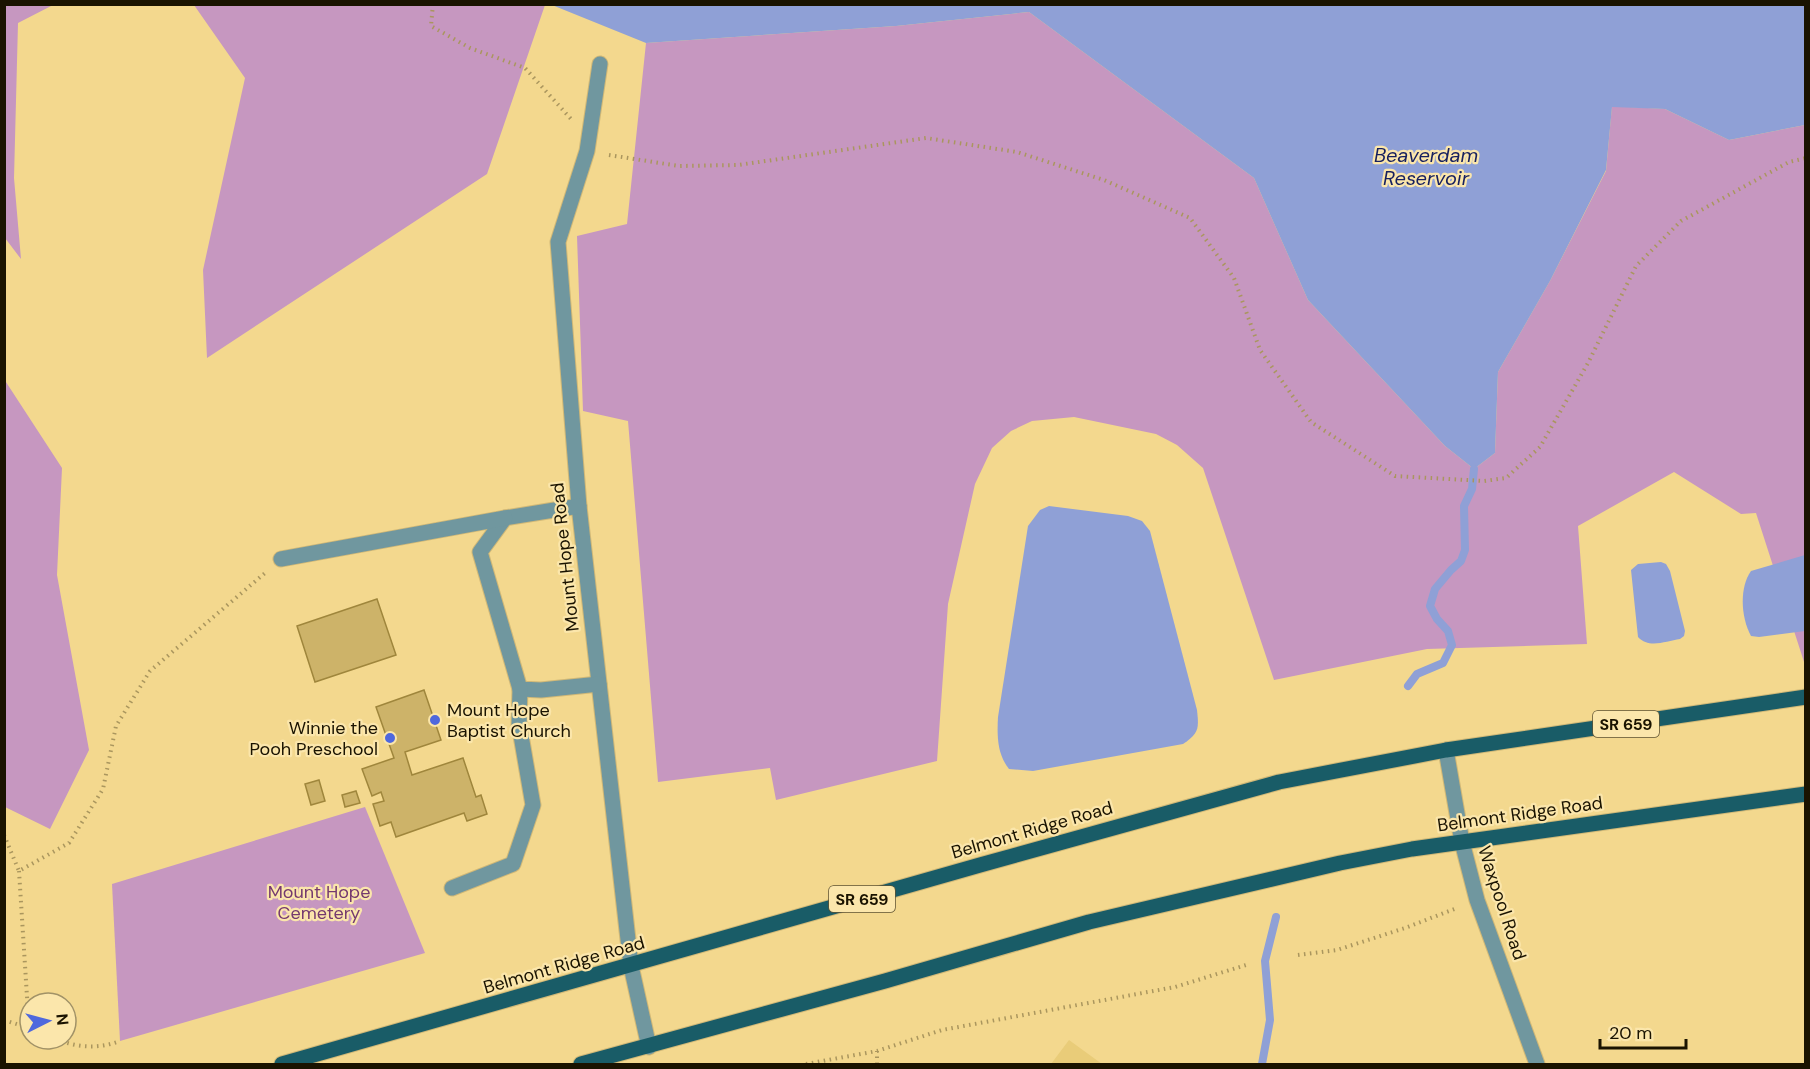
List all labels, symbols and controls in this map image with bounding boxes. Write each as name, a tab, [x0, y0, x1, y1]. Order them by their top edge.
water label: Beaverdam Reservoir	[1374, 142, 1478, 191]
street label: Mount Hope Road	[545, 481, 585, 633]
place label: Mount Hope Baptist Church	[447, 698, 571, 743]
road number: SR 659	[1593, 711, 1659, 737]
marker: Mount Hope Baptist Church	[428, 713, 442, 727]
place label: Winnie the Pooh Preschool	[250, 716, 378, 761]
marker: Winnie the Pooh Preschool	[383, 731, 397, 745]
street label: Belmont Ridge Road	[1436, 791, 1604, 837]
street label: Belmont Ridge Road	[948, 795, 1116, 865]
street label: Waxpool Road	[1472, 843, 1532, 963]
park label: Mount Hope Cemetery	[268, 880, 370, 925]
road number: SR 659	[829, 886, 895, 912]
street label: Belmont Ridge Road	[480, 930, 648, 1000]
north arrow	[18, 991, 78, 1051]
scale bar	[1600, 1012, 1686, 1050]
text: N	[51, 1013, 73, 1026]
text: 20 m	[1609, 1021, 1652, 1045]

